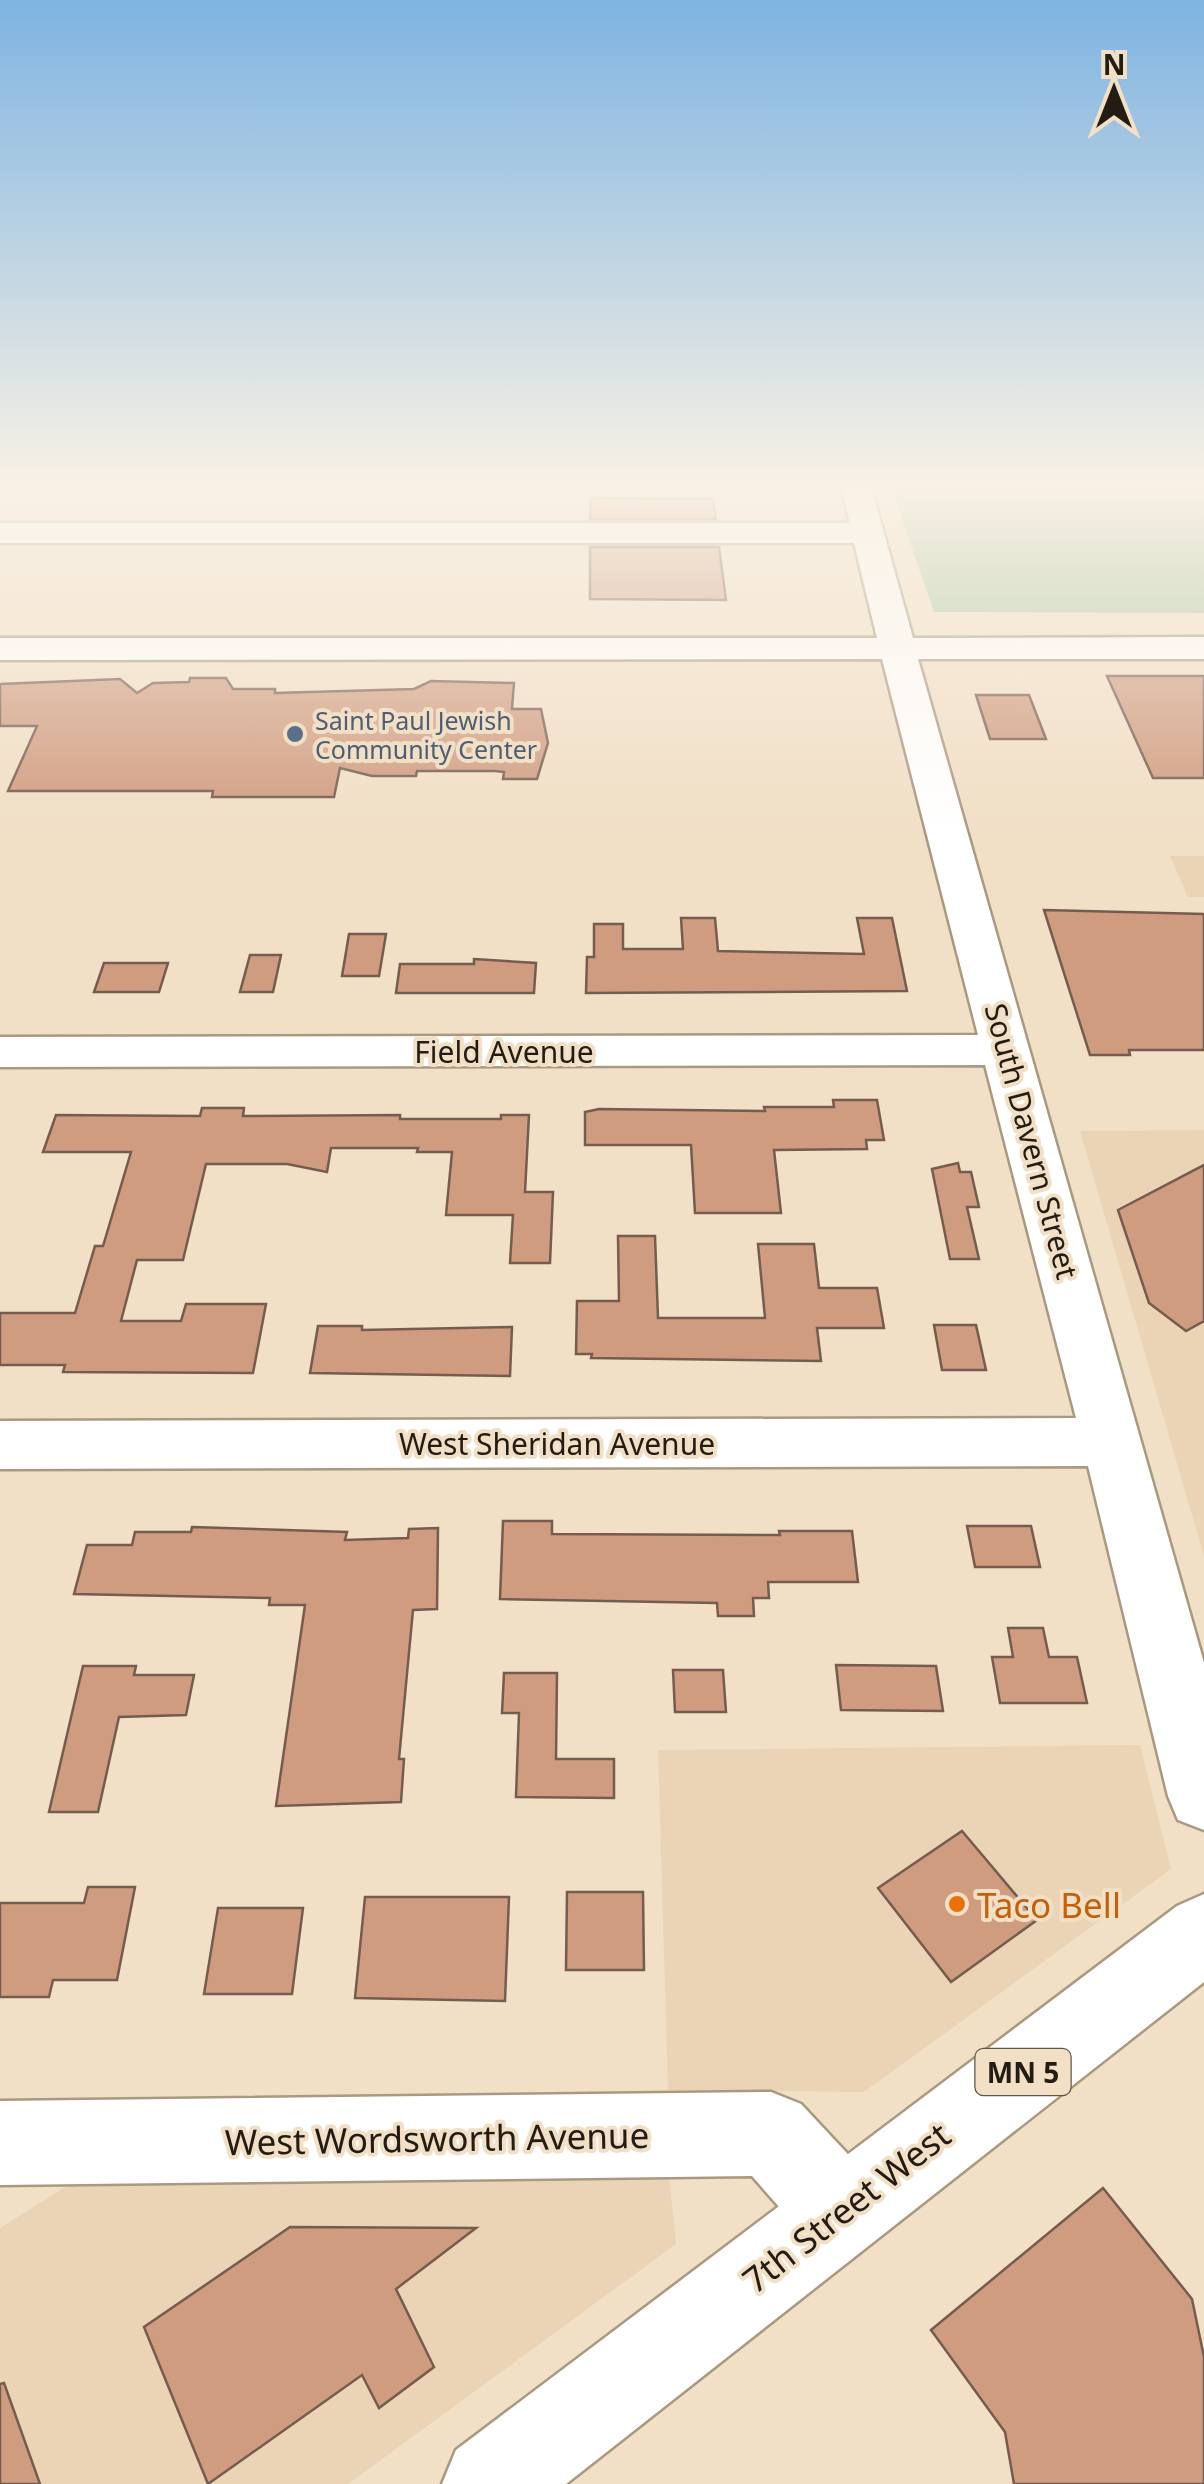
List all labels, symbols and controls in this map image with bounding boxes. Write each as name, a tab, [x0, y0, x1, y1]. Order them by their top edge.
north arrow	[1064, 40, 1164, 140]
text: N	[1103, 45, 1125, 83]
place label: Saint Paul Jewish Community Center	[315, 703, 537, 766]
marker: Saint Paul Jewish Community Center	[284, 723, 306, 745]
street label: South Davern Street	[975, 999, 1089, 1283]
street label: Field Avenue	[414, 1031, 594, 1072]
street label: West Sheridan Avenue	[399, 1423, 715, 1464]
place label: Taco Bell	[977, 1881, 1121, 1928]
marker: Taco Bell	[946, 1893, 968, 1915]
road number: MN 5	[976, 2049, 1070, 2095]
street label: West Wordsworth Avenue	[224, 2111, 650, 2165]
street label: 7th Street West	[733, 2111, 959, 2303]

